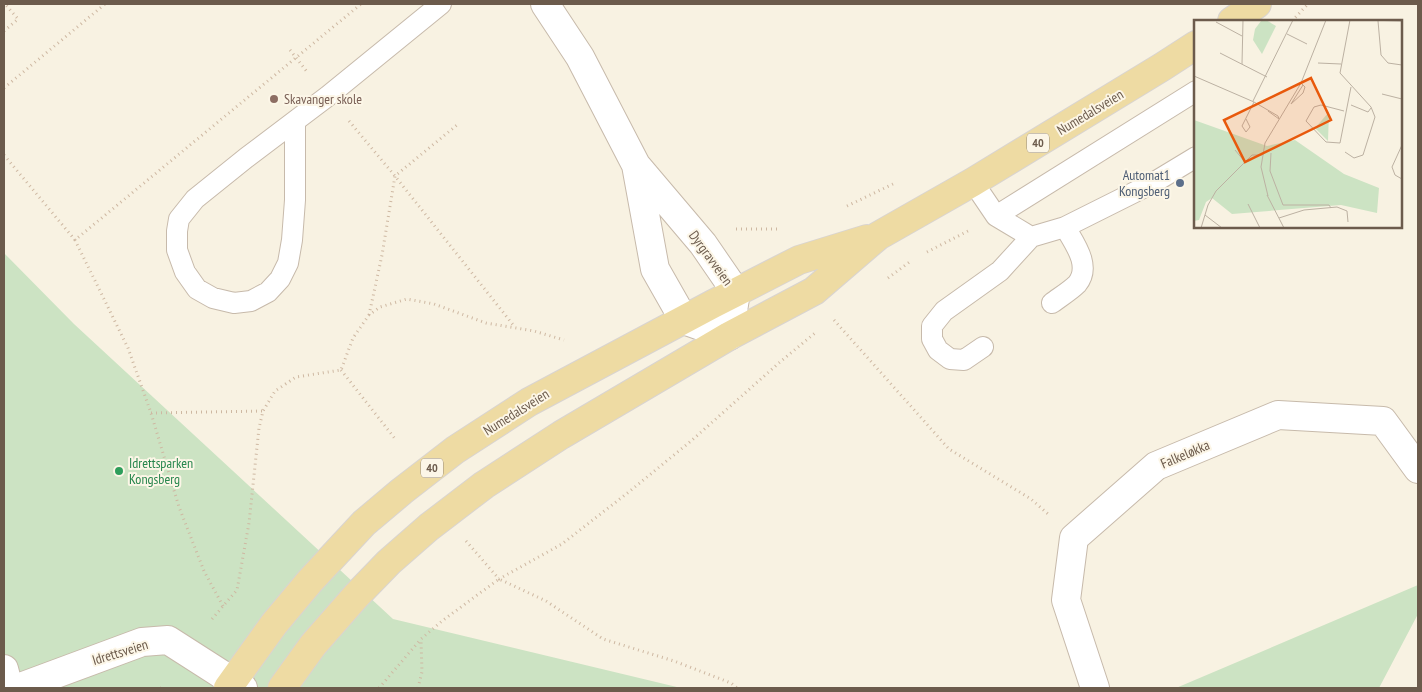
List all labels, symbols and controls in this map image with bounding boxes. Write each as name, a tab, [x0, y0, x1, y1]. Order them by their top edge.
inset map	[1194, 20, 1402, 228]
street label: Numedalsveien	[1054, 85, 1126, 139]
place label: Skavanger skole	[284, 90, 362, 108]
marker: Skavanger skole	[268, 93, 280, 105]
road number: 40	[1027, 134, 1049, 152]
place label: Automat1 Kongsberg	[1119, 166, 1170, 200]
marker: Automat1 Kongsberg	[1174, 177, 1186, 189]
street label: Dyrgravveien	[685, 227, 737, 289]
street label: Numedalsveien	[480, 385, 552, 439]
street label: Falkeløkka	[1158, 436, 1212, 472]
place label: Idrettsparken Kongsberg	[129, 454, 193, 488]
road number: 40	[421, 458, 443, 478]
marker: Idrettsparken Kongsberg	[113, 465, 125, 477]
street label: Idrettsveien	[90, 635, 150, 669]

